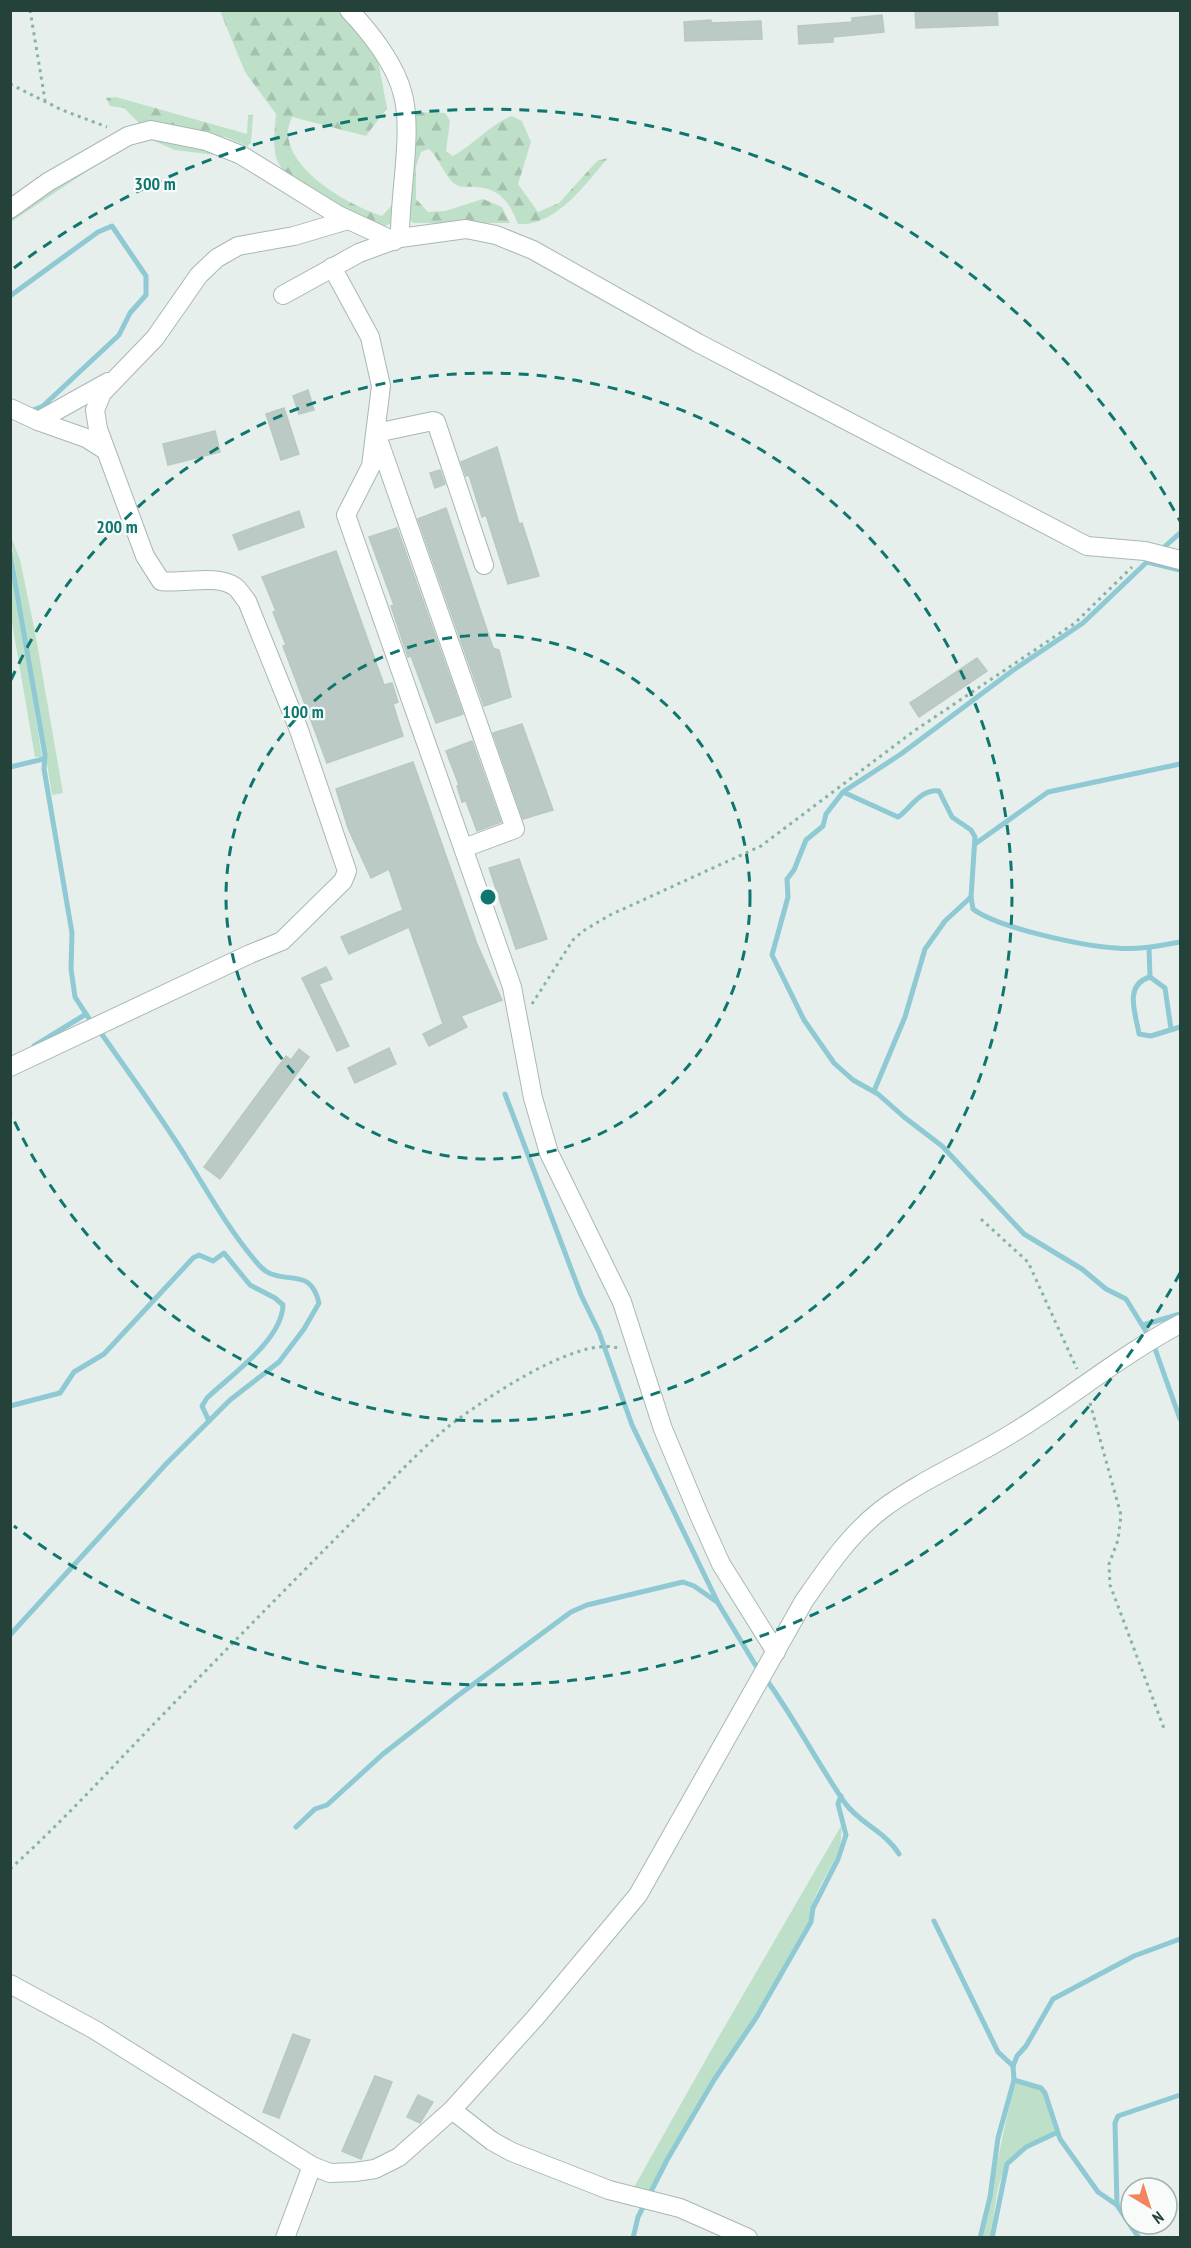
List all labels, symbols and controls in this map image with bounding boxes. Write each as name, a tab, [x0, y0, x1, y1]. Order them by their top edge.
text: 300 m	[134, 172, 176, 195]
text: 200 m	[96, 515, 138, 538]
text: 100 m	[282, 700, 324, 723]
centre of rings	[478, 887, 498, 907]
north arrow	[1119, 2176, 1179, 2236]
text: N	[1149, 2207, 1168, 2228]

